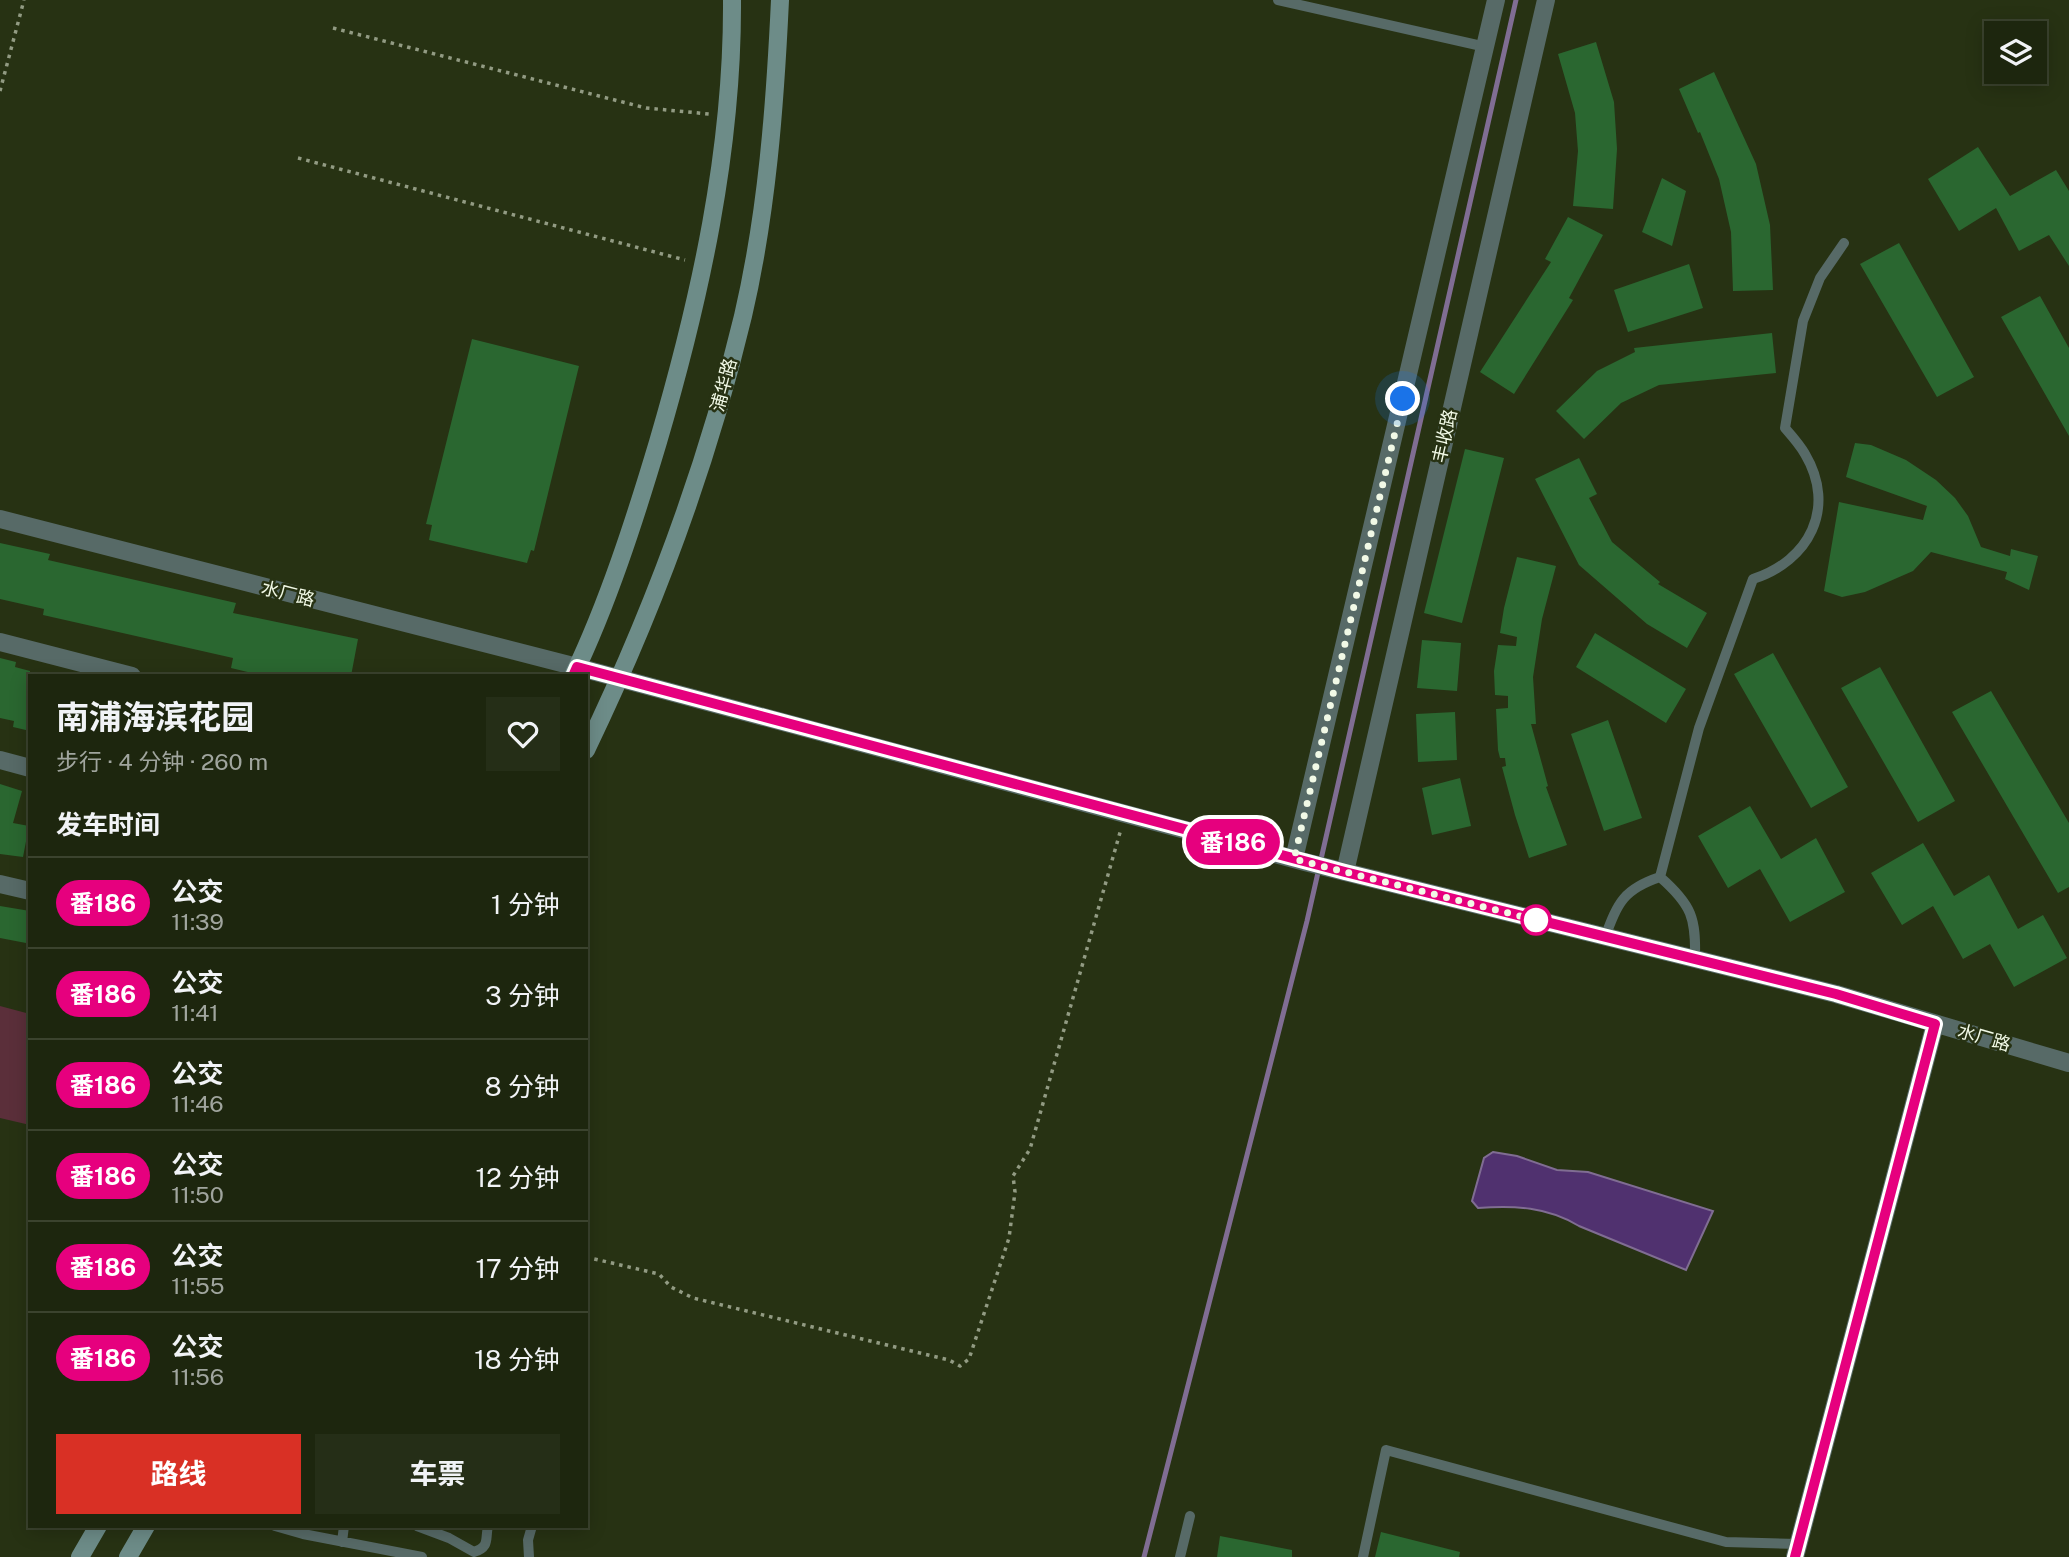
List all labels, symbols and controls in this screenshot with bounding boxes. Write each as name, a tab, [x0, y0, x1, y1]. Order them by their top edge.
map controls	[1984, 21, 2047, 84]
button: layers	[1984, 21, 2047, 84]
street label: 浦华路	[706, 356, 741, 414]
your location	[1385, 381, 1420, 416]
street label: 丰收路	[1428, 407, 1461, 465]
street label: 水厂路	[259, 577, 317, 610]
button: heart	[486, 697, 560, 771]
text: 南浦海滨花园	[56, 698, 254, 736]
text: 步行 · 4 分钟 · 260 m	[56, 748, 268, 775]
text: 发车时间	[56, 809, 160, 840]
line badge: 番186	[1184, 819, 1282, 865]
text: 番186	[1200, 828, 1266, 856]
text: 公交	[171, 876, 223, 907]
text: 番186	[70, 889, 136, 917]
text: 1 分钟	[491, 889, 560, 920]
unlabelled marker	[1521, 905, 1551, 935]
text: 11:39	[171, 908, 224, 935]
text: 公交	[171, 967, 223, 998]
text: 番186	[70, 980, 136, 1008]
text: 3 分钟	[485, 980, 560, 1011]
text: 11:41	[171, 999, 219, 1026]
street label: 水厂路	[1955, 1020, 2013, 1055]
text: 公交	[171, 1058, 223, 1089]
text: 番186	[70, 1071, 136, 1099]
text: 8 分钟	[485, 1071, 560, 1102]
text: 11:46	[171, 1090, 224, 1117]
text: 公交	[171, 1149, 223, 1180]
text: 番186	[70, 1162, 136, 1190]
text: 12 分钟	[476, 1162, 560, 1193]
text: 11:50	[171, 1181, 224, 1208]
text: 公交	[171, 1240, 223, 1271]
text: 番186	[70, 1253, 136, 1281]
text: 17 分钟	[475, 1253, 560, 1284]
text: 11:55	[171, 1272, 225, 1299]
text: 公交	[171, 1331, 223, 1362]
text: 番186	[70, 1344, 136, 1372]
text: 18 分钟	[474, 1344, 560, 1375]
text: 11:56	[171, 1363, 224, 1390]
button: 路线	[56, 1434, 301, 1514]
button: 车票	[315, 1434, 560, 1514]

